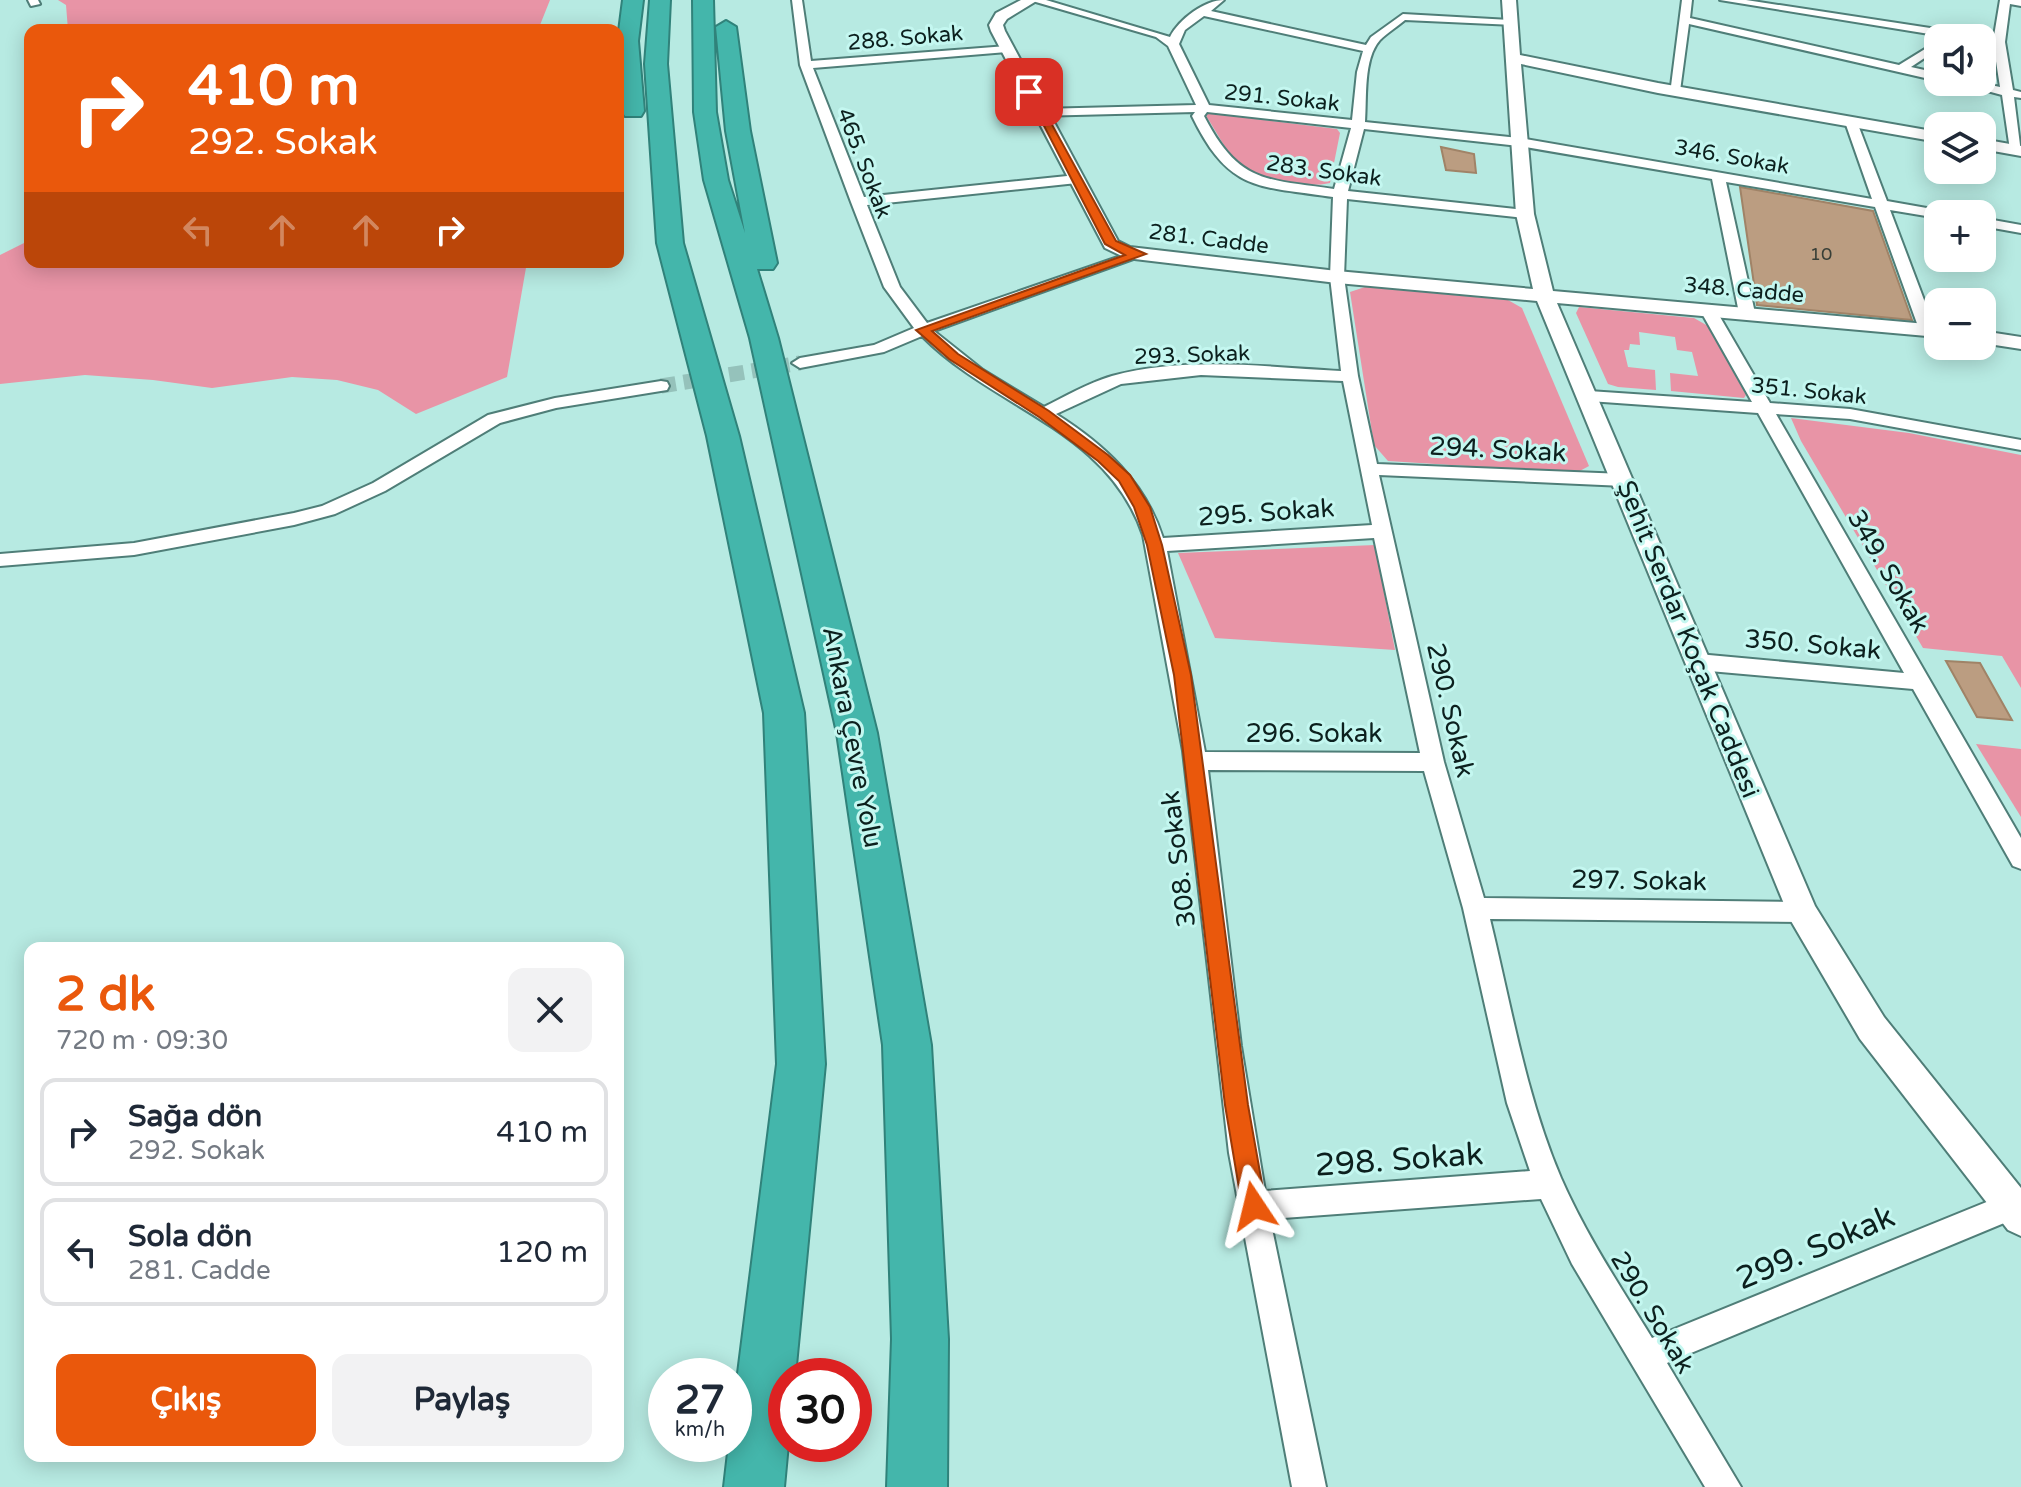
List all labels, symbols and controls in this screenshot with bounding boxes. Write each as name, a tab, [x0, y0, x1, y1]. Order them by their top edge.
street label: 288. Sokak	[846, 20, 964, 56]
map controls	[1924, 24, 1996, 360]
button: sound	[1924, 24, 1996, 96]
text: 410 m	[188, 53, 359, 120]
icon: right	[56, 56, 160, 160]
pin	[995, 58, 1063, 126]
icon: arrive	[1007, 70, 1051, 114]
street label: 291. Sokak	[1223, 79, 1341, 117]
street label: 465. Sokak	[831, 105, 897, 222]
button: layers	[1924, 112, 1996, 184]
text: 292. Sokak	[188, 121, 378, 164]
street label: 346. Sokak	[1672, 134, 1791, 180]
street label: 283. Sokak	[1265, 150, 1383, 192]
button: +	[1924, 200, 1996, 272]
icon: left	[176, 208, 220, 252]
icon: ahead	[260, 208, 304, 252]
icon: ahead	[344, 208, 388, 252]
icon: right	[428, 208, 472, 252]
street label: 281. Cadde	[1147, 219, 1270, 259]
house number: 10	[1810, 243, 1832, 265]
street label: 348. Cadde	[1683, 272, 1805, 308]
button: −	[1924, 288, 1996, 360]
street label: 293. Sokak	[1134, 340, 1250, 370]
street label: 351. Sokak	[1750, 372, 1868, 410]
street label: 294. Sokak	[1429, 430, 1567, 469]
street label: Şehit Serdar Koçak Caddesi	[1611, 476, 1767, 802]
street label: 295. Sokak	[1197, 492, 1335, 533]
street label: 349. Sokak	[1841, 504, 1936, 638]
street label: 350. Sokak	[1743, 623, 1883, 666]
street label: Ankara Çevre Yolu	[816, 624, 889, 850]
street label: 290. Sokak	[1420, 640, 1481, 780]
street label: 296. Sokak	[1245, 718, 1383, 749]
street label: 308. Sokak	[1155, 789, 1202, 929]
street label: 297. Sokak	[1571, 864, 1707, 897]
text: 2 dk	[56, 966, 155, 1024]
button: close	[508, 968, 592, 1052]
text: 720 m · 09:30	[56, 1025, 228, 1056]
text: Sağa dön	[128, 1098, 262, 1135]
icon: right	[60, 1110, 104, 1154]
text: 410 m	[496, 1114, 588, 1151]
text: 292. Sokak	[128, 1135, 265, 1166]
street label: 298. Sokak	[1314, 1135, 1485, 1185]
position arrow	[1212, 1164, 1296, 1248]
street label: 299. Sokak	[1730, 1197, 1900, 1298]
text: Sola dön	[128, 1218, 252, 1255]
icon: left	[60, 1230, 104, 1274]
text: 120 m	[496, 1234, 588, 1271]
street label: 290. Sokak	[1604, 1246, 1701, 1379]
text: 281. Cadde	[128, 1255, 271, 1286]
button: Çıkış	[56, 1354, 316, 1446]
button: Paylaş	[332, 1354, 592, 1446]
speed limit sign: 30	[768, 1358, 872, 1462]
text: 27	[675, 1376, 725, 1424]
text: km/h	[675, 1418, 725, 1442]

